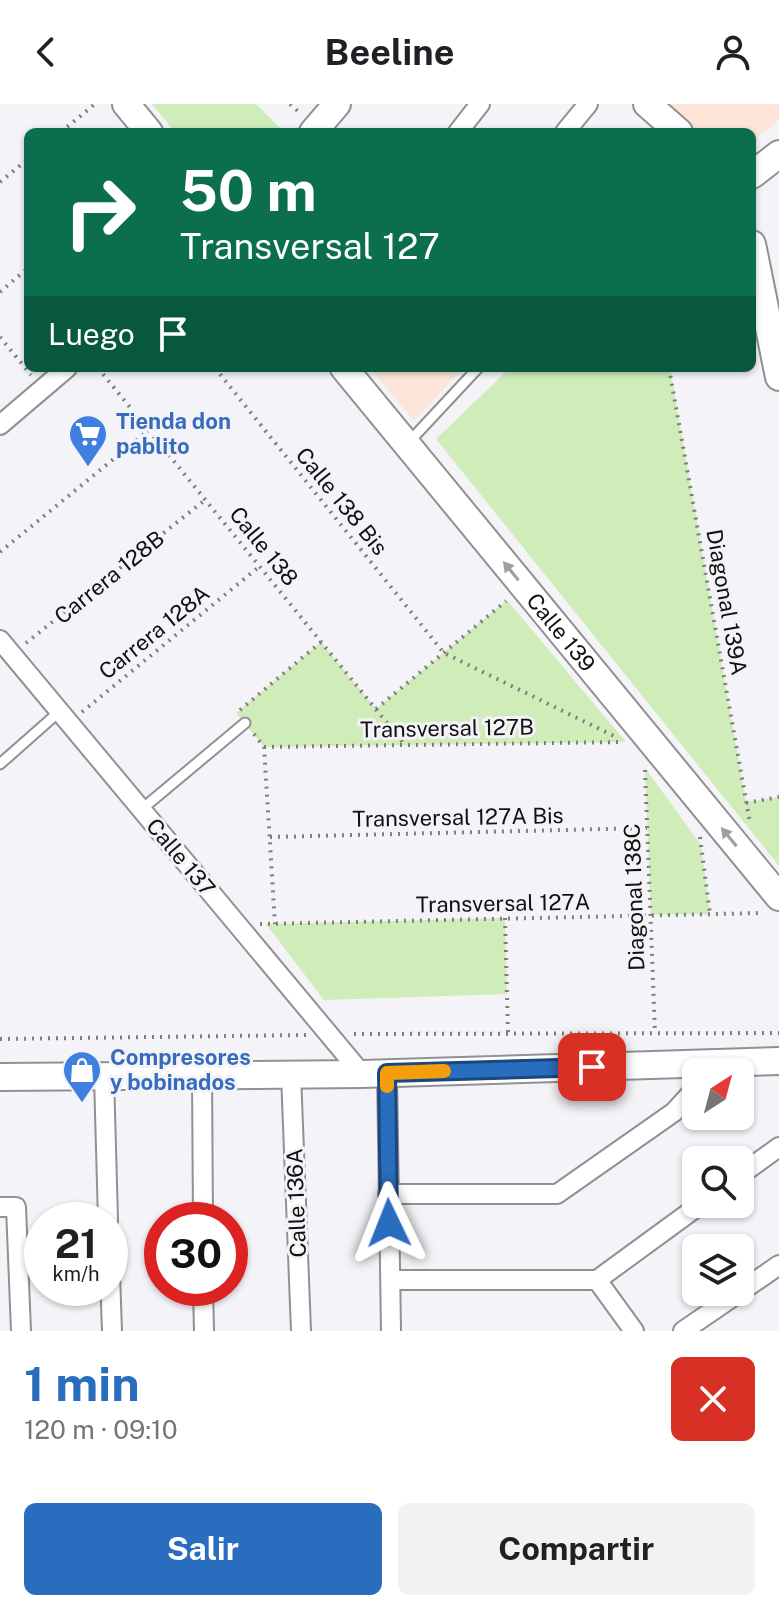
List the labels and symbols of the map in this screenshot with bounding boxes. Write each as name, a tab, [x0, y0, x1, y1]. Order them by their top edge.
place label: Tienda don pablito	[116, 408, 231, 459]
supermarket icon: Tienda don pablito	[67, 413, 109, 468]
street label: Calle 138 Bis	[291, 442, 393, 560]
street label: Calle 138	[224, 501, 304, 591]
street label: Carrera 128B	[49, 525, 169, 629]
street label: Diagonal 139A	[701, 527, 753, 677]
one-way arrow	[503, 561, 520, 581]
street label: Carrera 128A	[94, 580, 214, 684]
street label: Calle 139	[521, 588, 601, 677]
street label: Transversal 127B	[360, 713, 534, 743]
street label: Transversal 127A Bis	[352, 802, 564, 832]
street label: Calle 137	[141, 813, 221, 901]
street label: Diagonal 138C	[618, 823, 650, 971]
one-way arrow	[721, 826, 738, 847]
street label: Transversal 127A	[416, 888, 590, 918]
pin	[558, 1033, 626, 1101]
place label: Compresores y bobinados	[110, 1044, 251, 1095]
shop icon: Compresores y bobinados	[61, 1049, 103, 1104]
north arrow	[682, 1058, 754, 1130]
street label: Calle 136A	[281, 1148, 311, 1258]
position arrow	[347, 1181, 431, 1265]
speed limit sign: 30	[144, 1202, 248, 1306]

